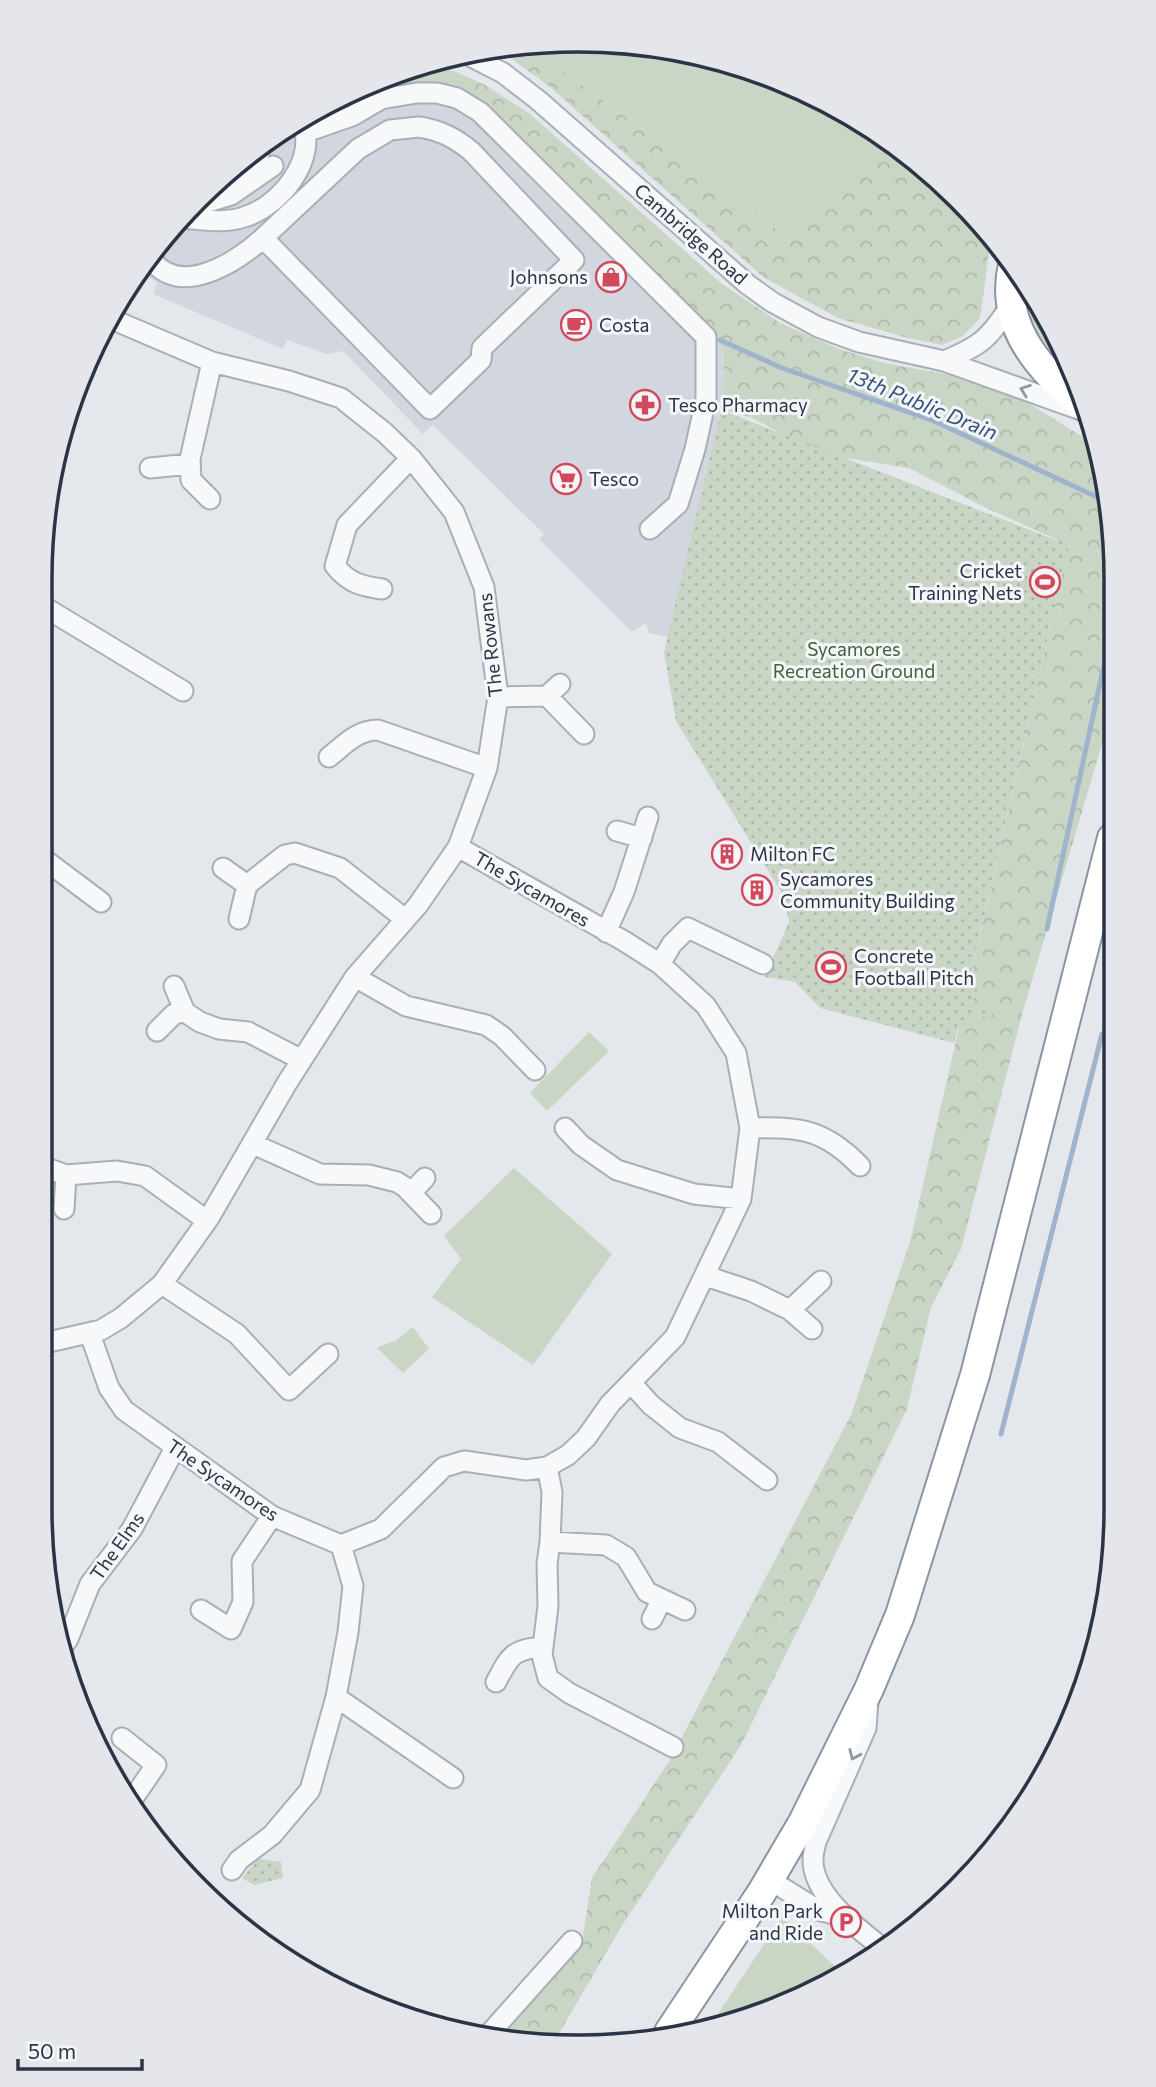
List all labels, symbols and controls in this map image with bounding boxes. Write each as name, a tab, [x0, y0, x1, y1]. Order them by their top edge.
street label: Cambridge Road	[630, 178, 753, 289]
shop icon: Johnsons	[594, 260, 628, 294]
place label: Johnsons	[510, 265, 588, 288]
cafe icon: Costa	[559, 308, 593, 342]
place label: Costa	[599, 313, 650, 336]
water label: 13th Public Drain	[844, 361, 1001, 444]
one-way arrow	[1019, 384, 1031, 398]
pharmacy icon: Tesco Pharmacy	[628, 388, 662, 422]
place label: Tesco Pharmacy	[668, 393, 808, 416]
supermarket icon: Tesco	[549, 462, 583, 496]
place label: Tesco	[589, 467, 639, 490]
place label: Cricket Training Nets	[908, 559, 1022, 604]
sports icon: Cricket Training Nets	[1028, 565, 1062, 599]
street label: The Rowans	[473, 592, 506, 698]
park label: Sycamores Recreation Ground	[773, 637, 935, 682]
building icon: Milton FC	[710, 837, 744, 871]
place label: Milton FC	[750, 842, 835, 865]
street label: The Sycamores	[470, 846, 594, 931]
place label: Sycamores Community Building	[780, 867, 955, 912]
building icon: Sycamores Community Building	[740, 873, 774, 907]
place label: Concrete Football Pitch	[854, 944, 974, 989]
sports icon: Concrete Football Pitch	[814, 950, 848, 984]
street label: The Sycamores	[163, 1434, 284, 1526]
street label: The Elms	[85, 1507, 148, 1584]
one-way arrow	[848, 1748, 862, 1760]
place label: Milton Park and Ride	[722, 1899, 823, 1944]
parking icon: Milton Park and Ride	[829, 1905, 863, 1939]
scale bar	[18, 2028, 142, 2072]
text: 50 m	[28, 2038, 76, 2063]

